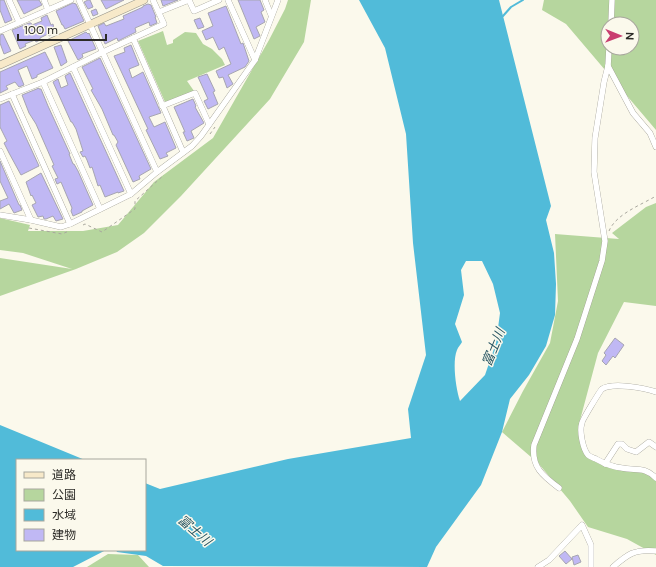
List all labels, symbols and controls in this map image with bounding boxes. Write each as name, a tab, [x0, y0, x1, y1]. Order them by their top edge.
scale bar	[18, 16, 106, 42]
north arrow	[600, 16, 640, 56]
text: 100 m	[24, 22, 58, 38]
text: N	[623, 32, 637, 40]
water label: 富士川	[478, 324, 509, 368]
legend	[16, 459, 146, 551]
text: 道路	[52, 467, 76, 483]
text: 公園	[52, 487, 76, 503]
text: 水域	[52, 507, 76, 523]
water label: 富士川	[174, 511, 216, 551]
text: 建物	[52, 527, 76, 543]

